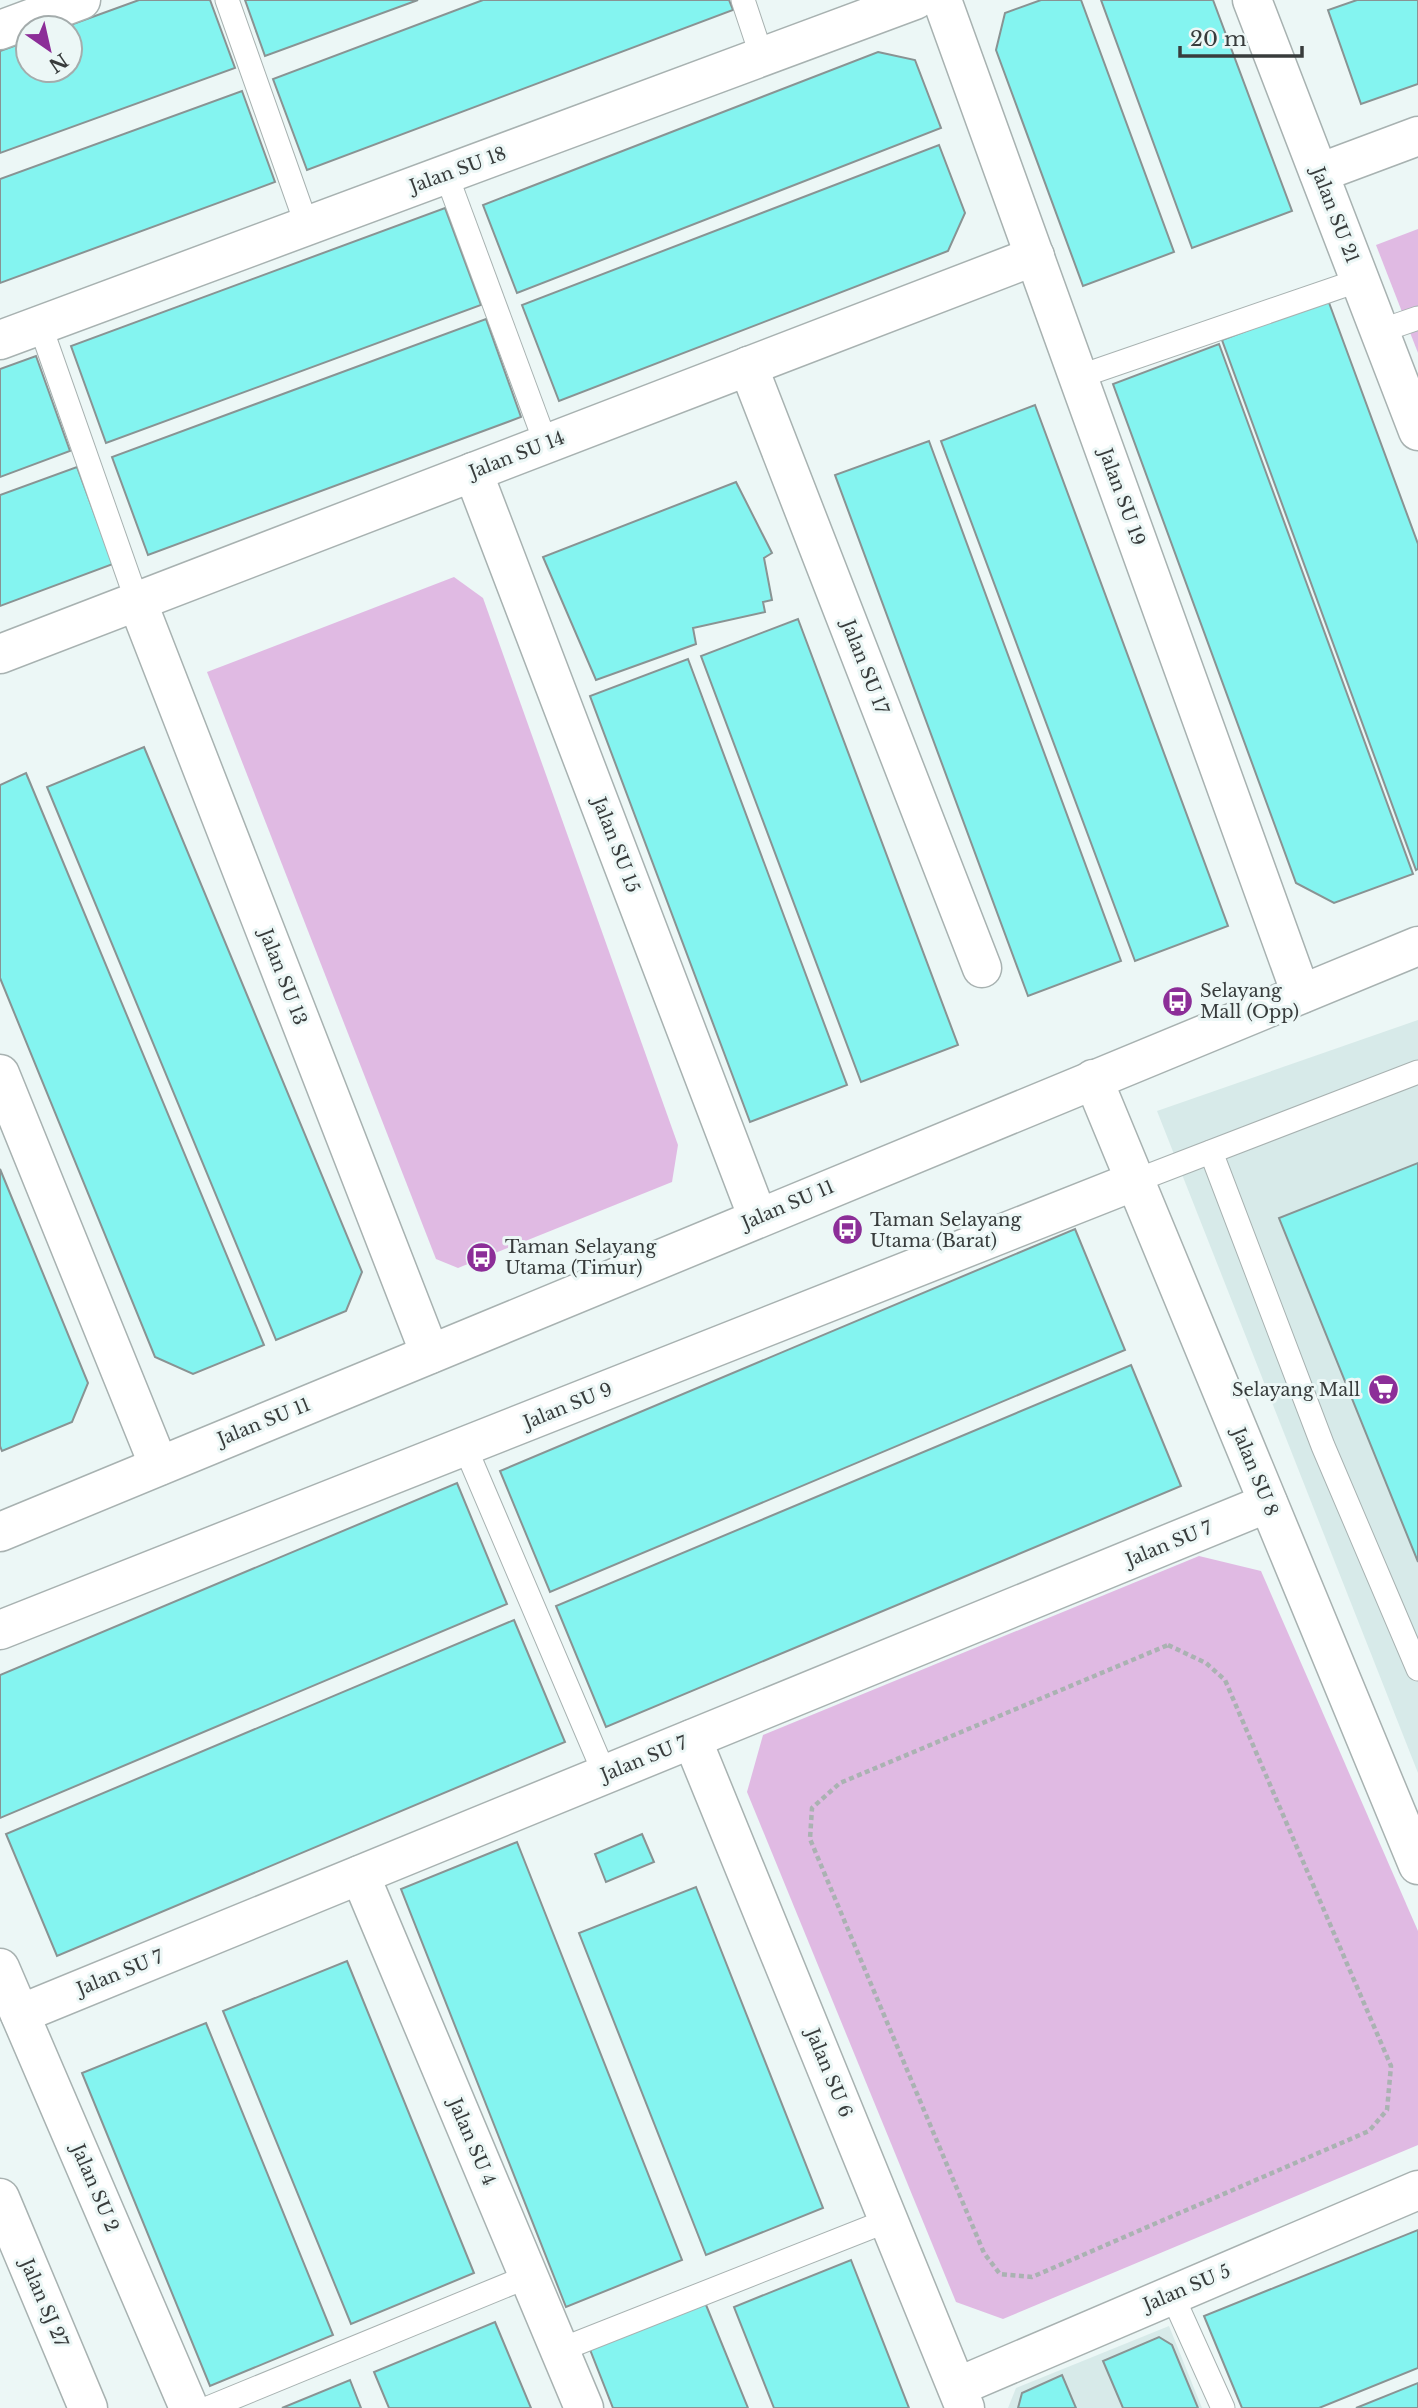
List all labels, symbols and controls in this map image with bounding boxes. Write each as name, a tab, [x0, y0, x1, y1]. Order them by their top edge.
north arrow	[14, 14, 84, 84]
scale bar	[1180, 14, 1302, 58]
text: 20 m	[1190, 26, 1247, 52]
text: N	[44, 48, 72, 77]
street label: Jalan SU 18	[405, 142, 509, 198]
street label: Jalan SU 21	[1306, 162, 1363, 266]
street label: Jalan SU 14	[464, 427, 568, 484]
street label: Jalan SU 19	[1094, 444, 1150, 549]
street label: Jalan SU 17	[836, 615, 893, 718]
street label: Jalan SU 15	[587, 792, 644, 896]
street label: Jalan SU 13	[254, 924, 311, 1028]
place label: Selayang Mall (Opp)	[1200, 980, 1299, 1023]
bus stop icon: Selayang Mall (Opp)	[1160, 984, 1194, 1018]
street label: Jalan SU 11	[737, 1176, 837, 1235]
place label: Taman Selayang Utama (Barat)	[870, 1209, 1021, 1252]
bus stop icon: Taman Selayang Utama (Barat)	[830, 1213, 864, 1247]
place label: Taman Selayang Utama (Timur)	[505, 1236, 656, 1279]
bus stop icon: Taman Selayang Utama (Timur)	[465, 1240, 499, 1274]
supermarket icon: Selayang Mall	[1366, 1373, 1400, 1407]
street label: Jalan SU 9	[519, 1378, 616, 1435]
place label: Selayang Mall	[1232, 1379, 1360, 1401]
street label: Jalan SU 11	[212, 1393, 314, 1451]
street label: Jalan SU 8	[1227, 1423, 1283, 1519]
street label: Jalan SU 7	[1121, 1516, 1216, 1572]
street label: Jalan SU 7	[596, 1731, 691, 1787]
street label: Jalan SU 7	[72, 1945, 167, 2001]
street label: Jalan SU 6	[800, 2024, 857, 2121]
street label: Jalan SU 4	[443, 2093, 500, 2189]
street label: Jalan SU 2	[66, 2139, 123, 2235]
street label: Jalan SJ 27	[15, 2254, 73, 2351]
street label: Jalan SU 5	[1138, 2260, 1234, 2317]

